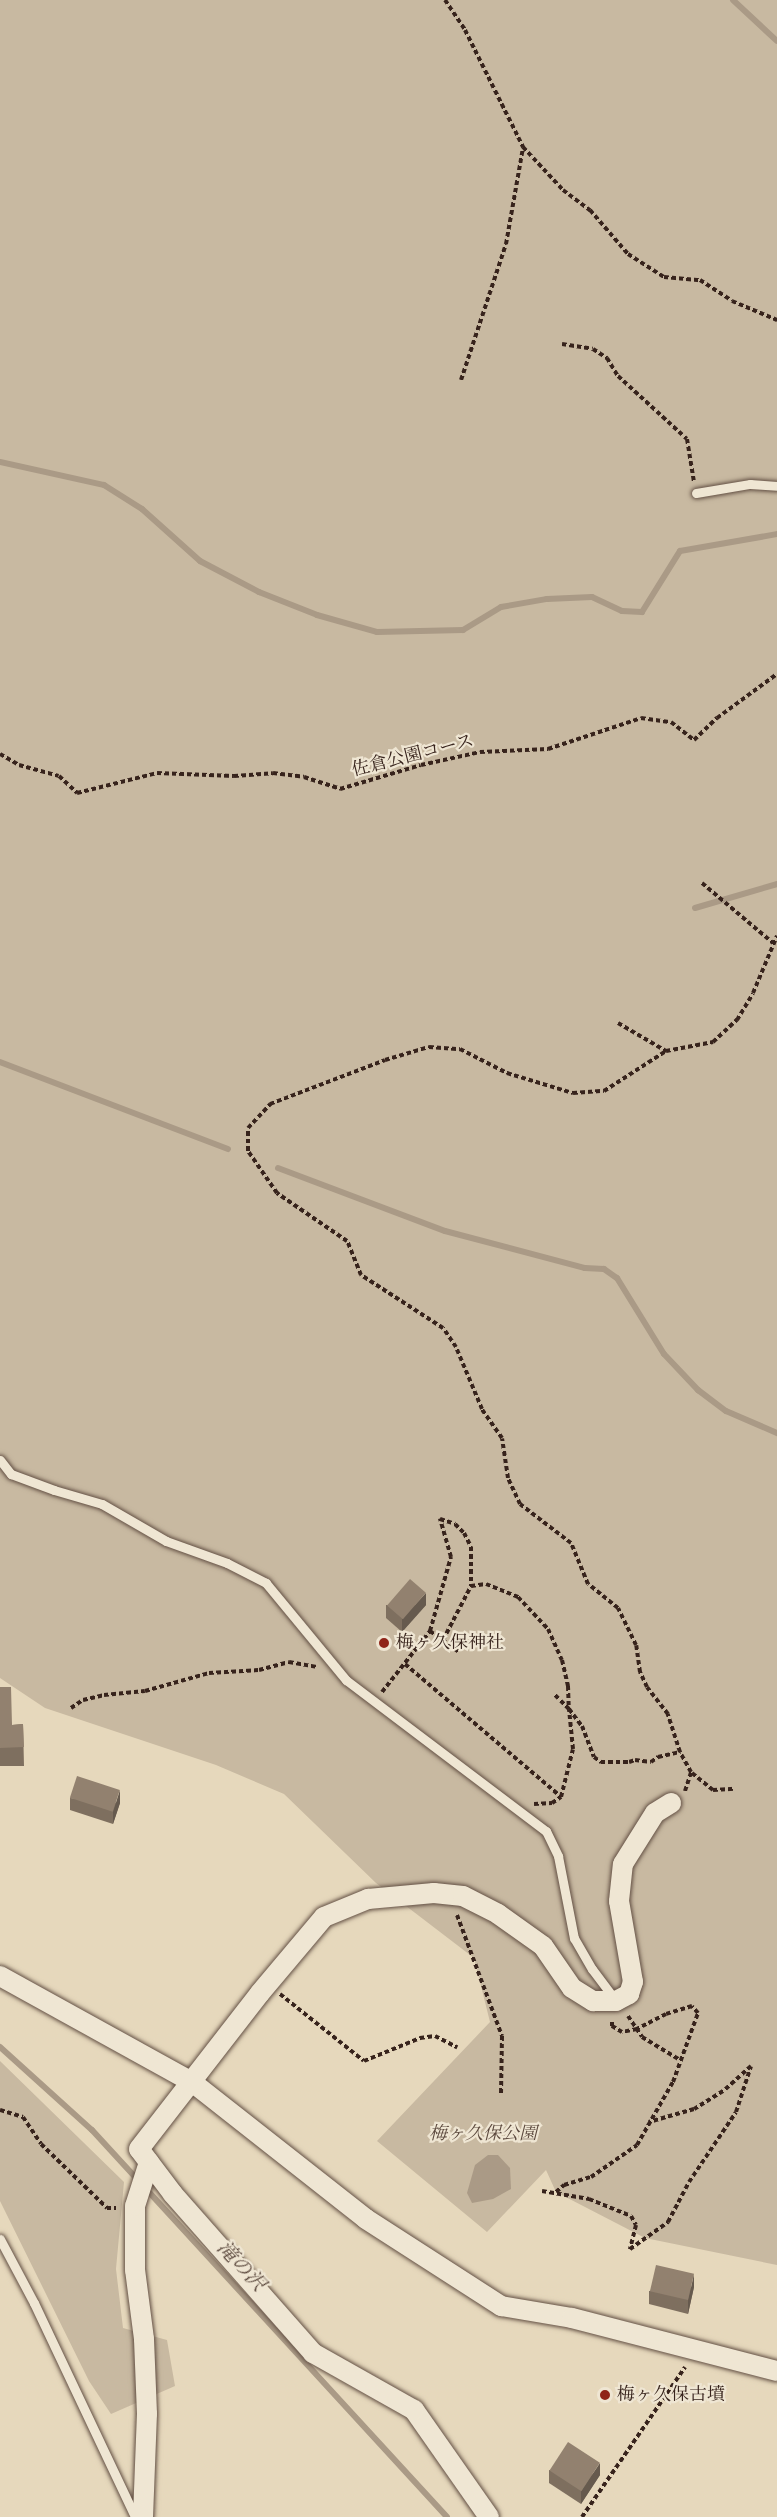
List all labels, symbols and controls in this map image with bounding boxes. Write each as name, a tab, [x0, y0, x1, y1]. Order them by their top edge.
street label: 佐倉公園コース	[349, 730, 477, 782]
place label: 梅ヶ久保神社	[396, 1632, 504, 1654]
marker: 梅ヶ久保神社	[377, 1636, 391, 1650]
park label: 梅ヶ久保公園	[429, 2123, 537, 2145]
water label: 滝の沢	[211, 2237, 269, 2297]
place label: 梅ヶ久保古墳	[617, 2384, 725, 2406]
marker: 梅ヶ久保古墳	[598, 2388, 612, 2402]

